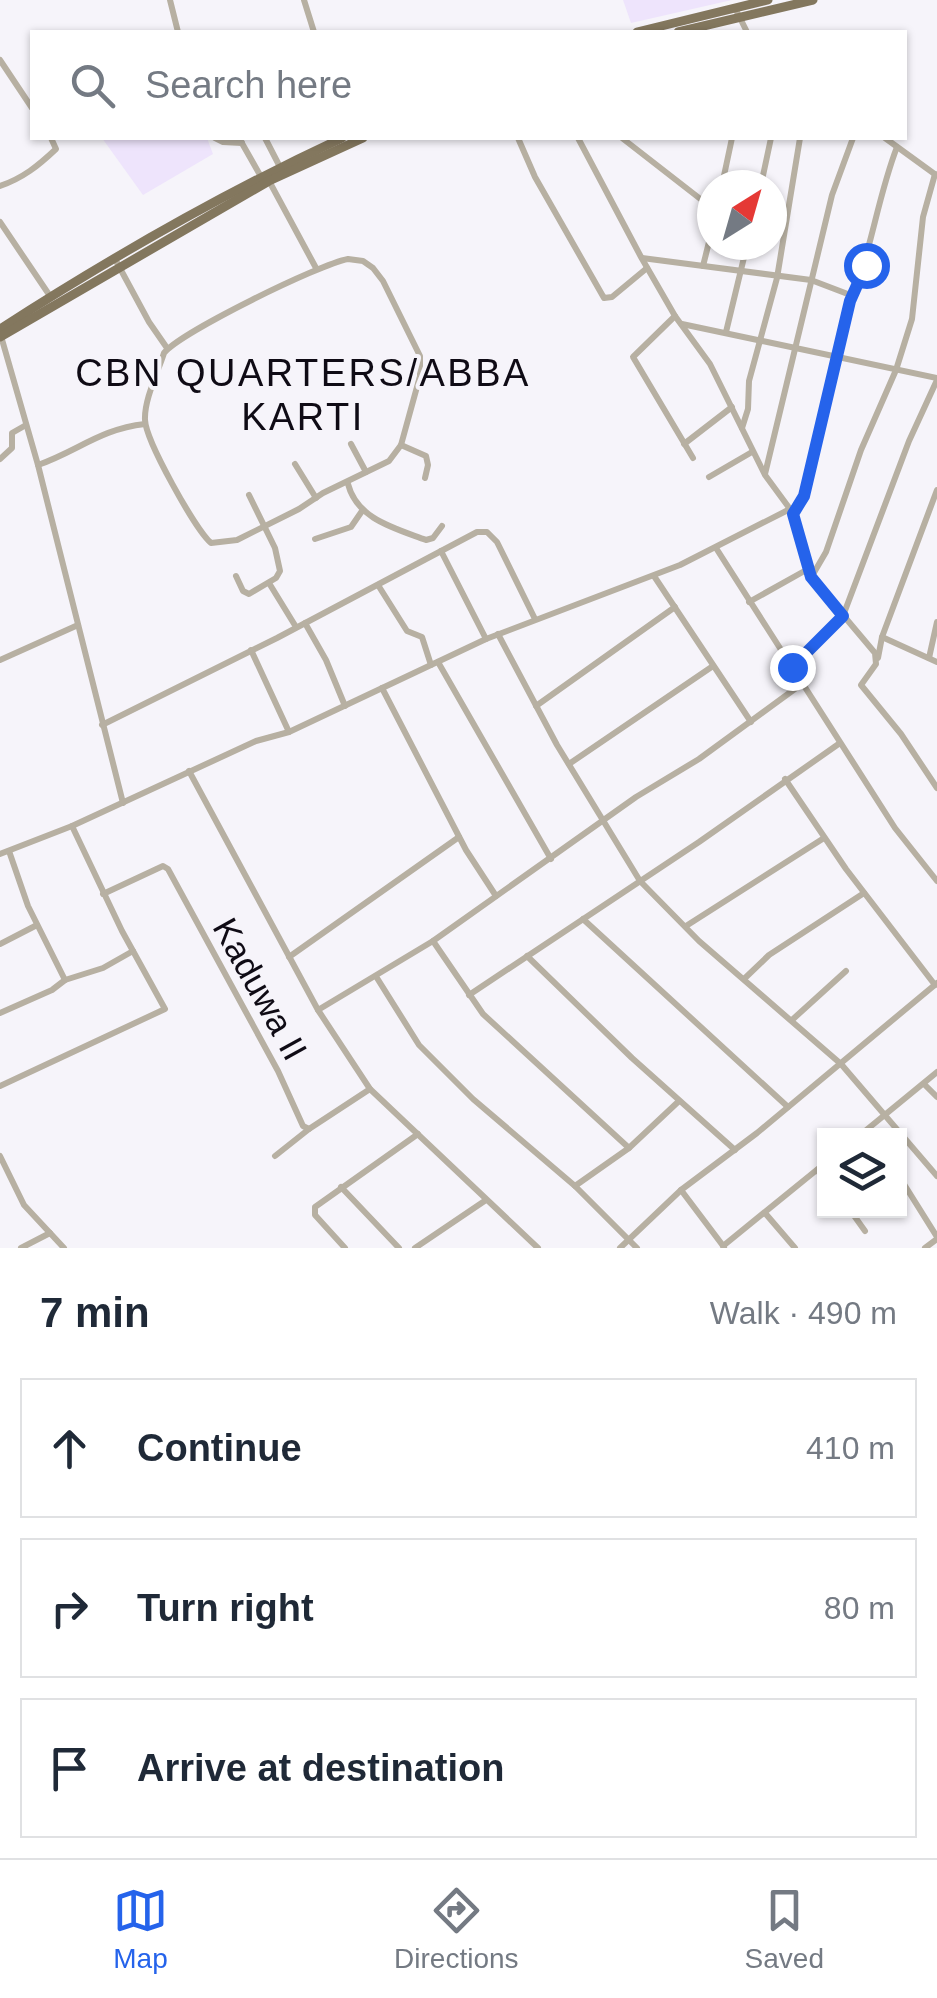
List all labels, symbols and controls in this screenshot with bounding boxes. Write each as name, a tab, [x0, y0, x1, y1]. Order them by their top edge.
search box	[30, 30, 907, 140]
icon: search	[65, 58, 120, 113]
text: Search here	[145, 64, 352, 106]
north arrow	[697, 170, 787, 260]
route start	[844, 243, 890, 289]
district label: CBN QUARTERS/ABBA KARTI	[75, 352, 531, 438]
route end	[770, 645, 816, 691]
street label: Kaduwa II	[206, 911, 315, 1066]
map controls	[817, 1128, 907, 1218]
button: layers	[817, 1128, 907, 1218]
text: 7 min	[40, 1289, 150, 1336]
text: Walk · 490 m	[710, 1295, 897, 1331]
icon: ahead	[42, 1421, 97, 1476]
text: Continue	[137, 1427, 302, 1469]
text: 410 m	[806, 1430, 895, 1466]
icon: right	[42, 1581, 97, 1636]
text: Turn right	[137, 1587, 314, 1629]
text: 80 m	[824, 1590, 895, 1626]
icon: arrive	[42, 1741, 97, 1796]
text: Arrive at destination	[137, 1747, 504, 1789]
tab: Map	[113, 1883, 168, 1975]
tab: Directions	[394, 1883, 519, 1975]
tab: Saved	[745, 1883, 824, 1975]

